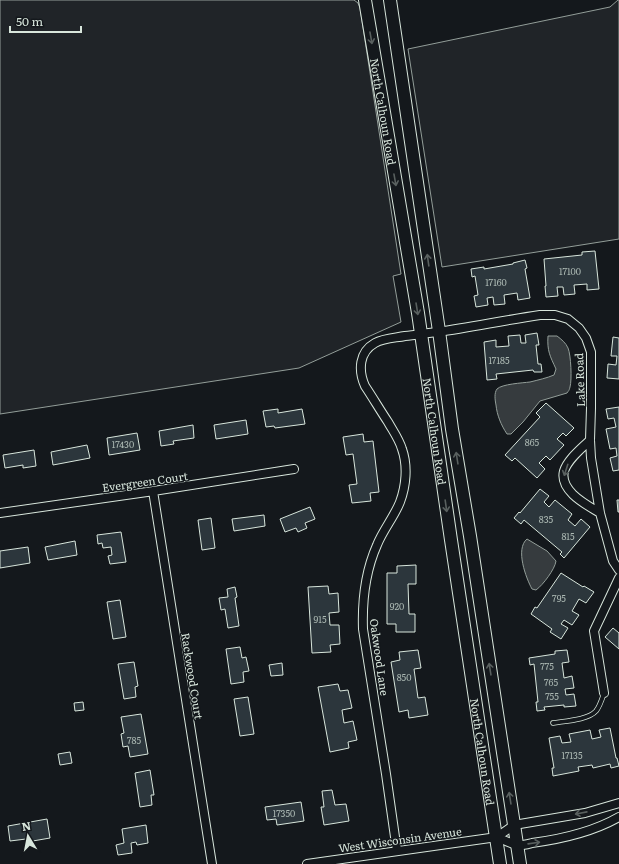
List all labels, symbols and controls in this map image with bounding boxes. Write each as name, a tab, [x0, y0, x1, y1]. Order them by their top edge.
scale bar	[10, 8, 81, 34]
text: 50 m	[16, 12, 43, 30]
one-way arrow	[367, 32, 375, 45]
street label: North Calhoun Road	[367, 57, 401, 166]
one-way arrow	[391, 174, 399, 187]
one-way arrow	[424, 254, 432, 267]
house number: 17100	[559, 264, 581, 278]
house number: 17160	[485, 275, 507, 289]
one-way arrow	[413, 302, 421, 315]
street label: Lake Road	[570, 352, 588, 407]
house number: 17185	[488, 353, 510, 367]
street label: North Calhoun Road	[419, 377, 451, 486]
house number: 865	[525, 435, 540, 449]
house number: 17430	[112, 437, 134, 451]
one-way arrow	[453, 452, 461, 465]
one-way arrow	[562, 464, 569, 477]
street label: Evergreen Court	[101, 467, 189, 495]
one-way arrow	[442, 500, 450, 513]
house number: 835	[539, 512, 554, 526]
house number: 815	[561, 529, 575, 543]
house number: 795	[552, 591, 566, 605]
house number: 920	[390, 599, 404, 613]
house number: 915	[314, 612, 327, 626]
street label: Oakwood Lane	[367, 617, 393, 697]
street label: Rackwood Court	[178, 632, 208, 721]
house number: 775	[540, 659, 554, 673]
one-way arrow	[486, 663, 494, 676]
house number: 850	[397, 670, 411, 684]
house number: 765	[544, 675, 558, 689]
house number: 755	[545, 689, 559, 703]
street label: North Calhoun Road	[467, 697, 499, 807]
house number: 785	[127, 733, 141, 747]
house number: 17135	[561, 748, 583, 762]
one-way arrow	[506, 792, 514, 805]
house number: 17350	[273, 806, 295, 820]
one-way arrow	[575, 810, 588, 818]
north arrow	[8, 816, 48, 856]
text: N	[20, 816, 32, 834]
street label: West Wisconsin Avenue	[337, 822, 463, 856]
one-way arrow	[527, 839, 540, 847]

